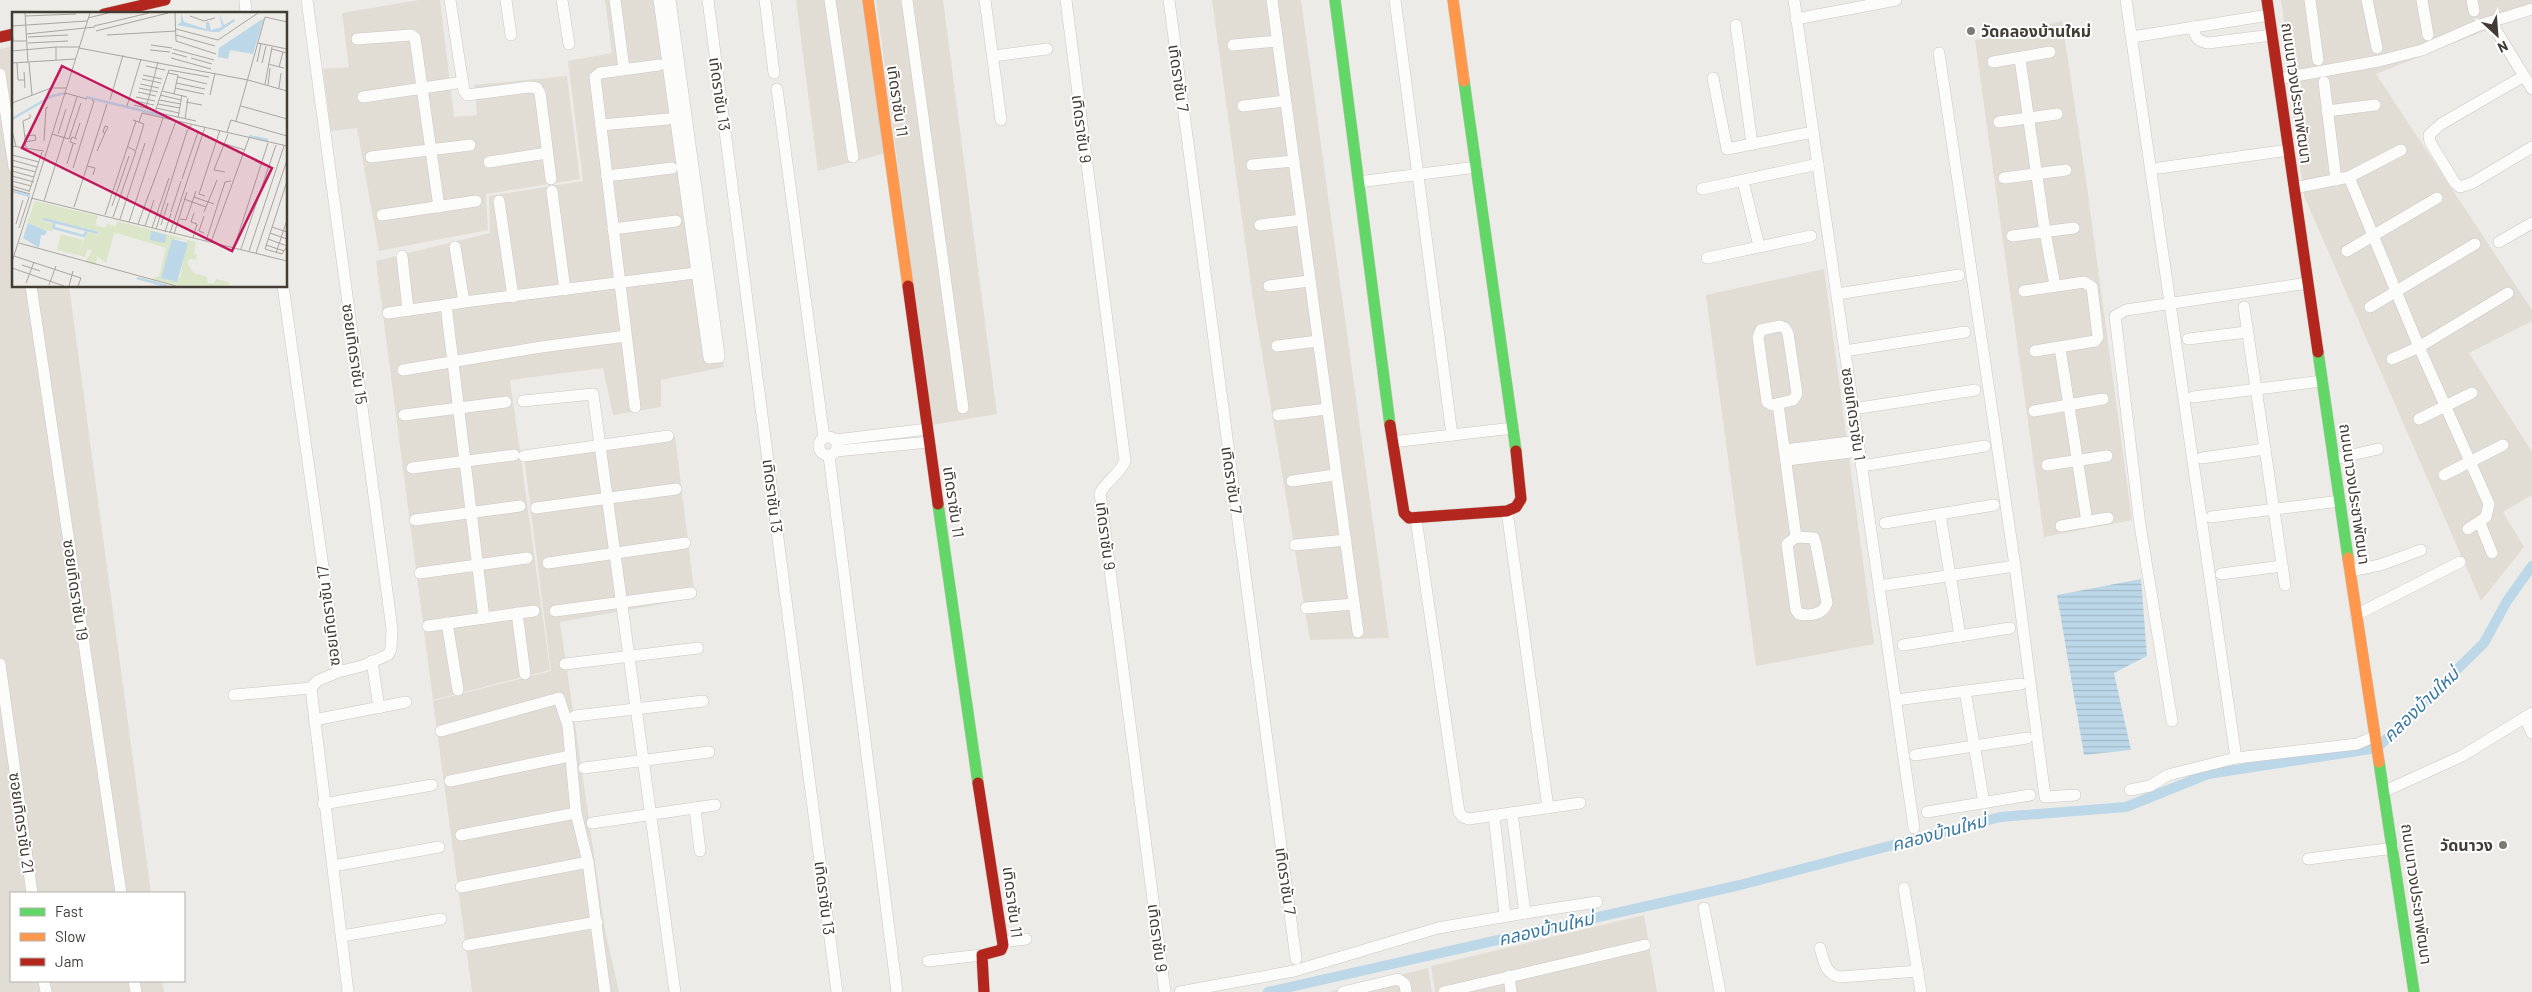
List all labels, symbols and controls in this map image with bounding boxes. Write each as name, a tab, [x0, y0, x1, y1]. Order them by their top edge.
north arrow	[2472, 10, 2522, 60]
inset map	[12, 12, 288, 288]
place label: วัดคลองบ้านใหม่	[1981, 21, 2091, 40]
street label: ถนนนาวงประชาพัฒนา	[2278, 21, 2317, 165]
marker: วัดคลองบ้านใหม่	[1965, 25, 1977, 37]
text: N	[2495, 37, 2511, 57]
street label: เทิดราชัน 7	[1165, 43, 1194, 113]
street label: เทิดราชัน 13	[706, 56, 735, 132]
street label: เทิดราชัน 11	[884, 64, 913, 138]
street label: เทิดราชัน 9	[1069, 94, 1096, 164]
street label: ซอยเทิดราชัน 15	[339, 302, 372, 406]
street label: ซอยเทิดราชัน 1	[1839, 366, 1870, 462]
street label: ถนนนาวงประชาพัฒนา	[2336, 422, 2375, 566]
street label: เทิดราชัน 7	[1218, 445, 1247, 515]
street label: เทิดราชัน 13	[760, 458, 787, 534]
street label: เทิดราชัน 11	[940, 465, 969, 539]
street label: เทิดราชัน 9	[1093, 501, 1120, 571]
street label: ซอยเทิดราชัน 19	[60, 538, 93, 642]
street label: ซอยเทิดราชัน 17	[312, 564, 343, 667]
water label: คลองบ้านใหม่	[2378, 660, 2465, 746]
street label: ซอยเทิดราชัน 21	[6, 771, 39, 875]
water label: คลองบ้านใหม่	[1889, 808, 1992, 855]
street label: ถนนนาวงประชาพัฒนา	[2398, 822, 2437, 966]
place label: วัดนาวง	[2440, 835, 2493, 854]
marker: วัดนาวง	[2497, 839, 2509, 851]
street label: เทิดราชัน 7	[1272, 846, 1301, 916]
street label: เทิดราชัน 13	[812, 860, 839, 936]
street label: เทิดราชัน 11	[1000, 865, 1027, 939]
legend	[10, 892, 185, 982]
text: Fast	[55, 902, 83, 920]
street label: เทิดราชัน 9	[1145, 903, 1172, 973]
water label: คลองบ้านใหม่	[1496, 906, 1599, 950]
text: Slow	[55, 927, 86, 945]
text: Jam	[55, 952, 84, 970]

